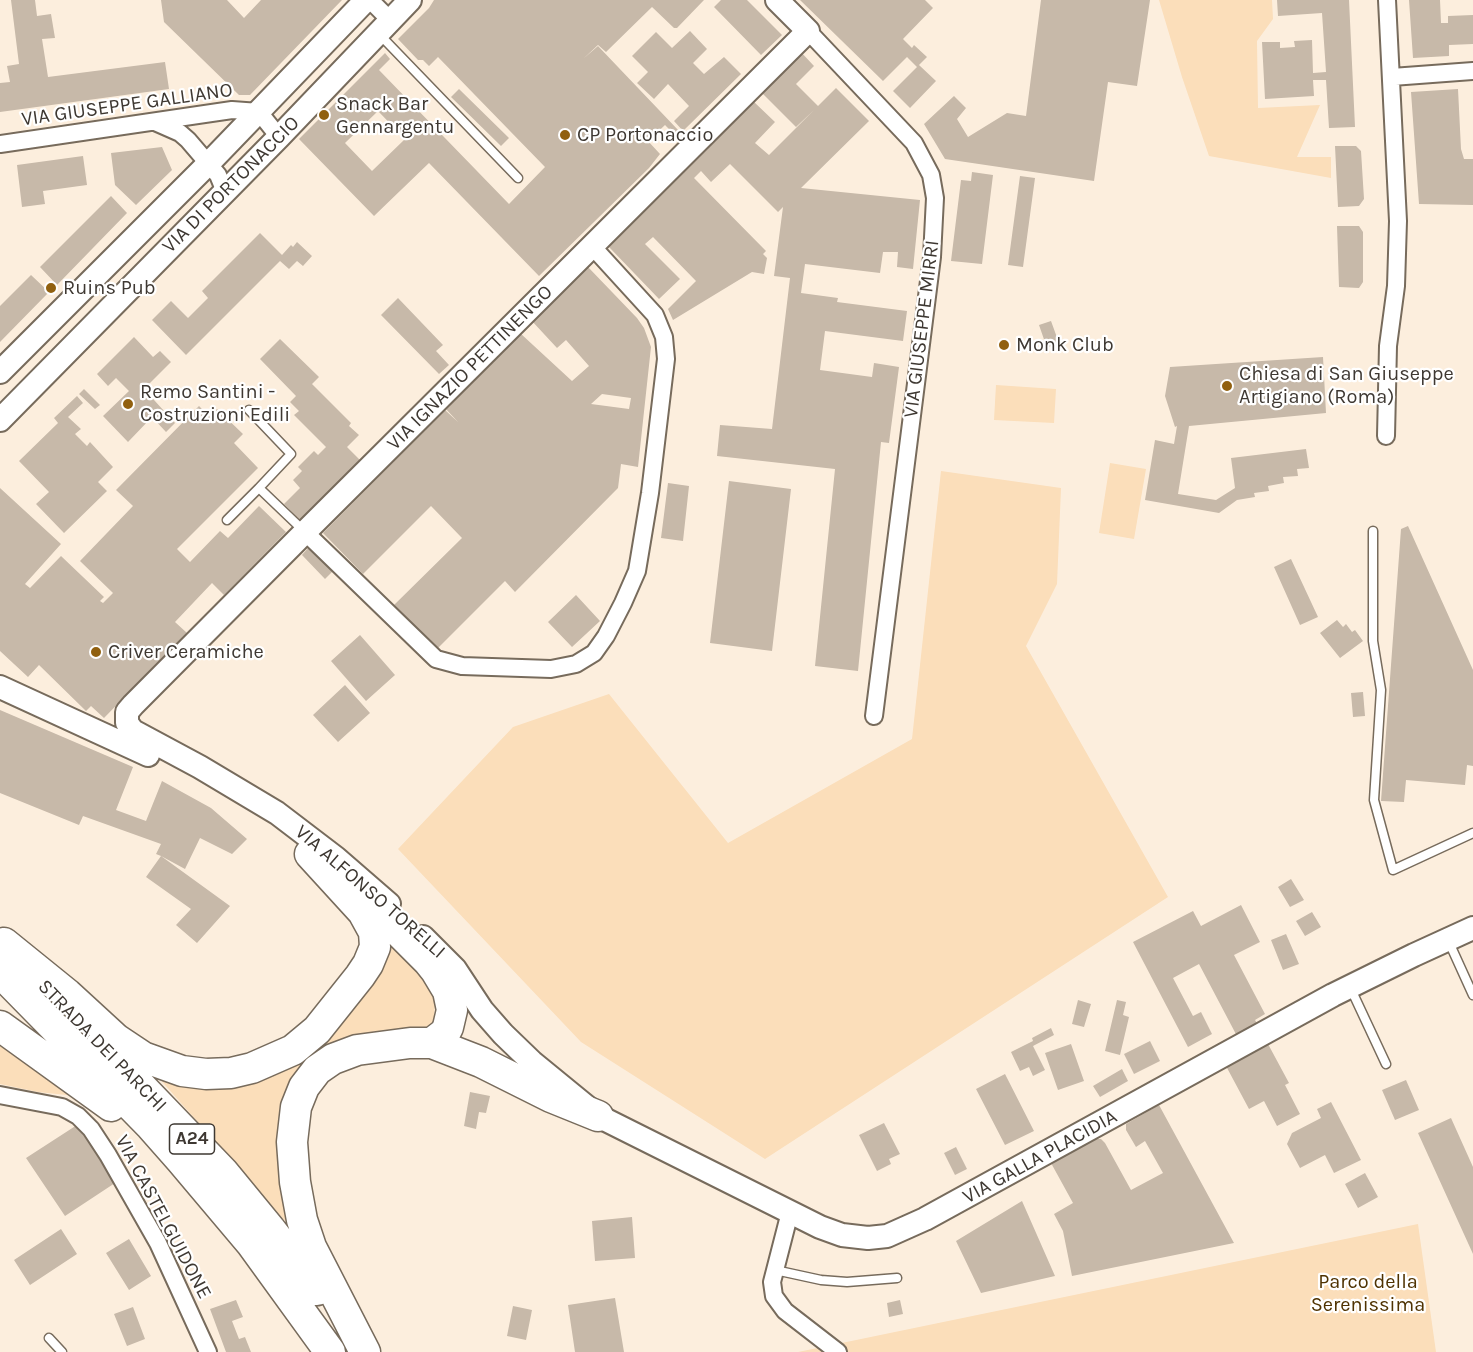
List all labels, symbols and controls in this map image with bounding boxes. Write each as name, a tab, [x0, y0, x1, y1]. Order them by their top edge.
street label: VIA GIUSEPPE GALLIANO	[20, 78, 234, 132]
place label: Snack Bar Gennargentu	[336, 92, 454, 139]
marker: Snack Bar Gennargentu	[317, 108, 331, 122]
street label: VIA DI PORTONACCIO	[157, 111, 305, 259]
place label: CP Portonaccio	[577, 123, 713, 147]
marker: CP Portonaccio	[558, 128, 572, 142]
street label: VIA GIUSEPPE MIRRI	[899, 239, 945, 419]
place label: Ruins Pub	[63, 276, 156, 300]
street label: VIA IGNAZIO PETTINENGO	[382, 280, 558, 456]
marker: Ruins Pub	[44, 281, 58, 295]
place label: Monk Club	[1016, 333, 1114, 357]
marker: Monk Club	[997, 338, 1011, 352]
place label: Chiesa di San Giuseppe Artigiano (Roma)	[1239, 362, 1454, 409]
marker: Chiesa di San Giuseppe Artigiano (Roma)	[1220, 379, 1234, 393]
place label: Remo Santini - Costruzioni Edili	[140, 380, 290, 427]
marker: Remo Santini - Costruzioni Edili	[121, 397, 135, 411]
place label: Criver Ceramiche	[108, 640, 264, 664]
marker: Criver Ceramiche	[89, 645, 103, 659]
street label: VIA ALFONSO TORELLI	[290, 820, 450, 964]
street label: STRADA DEI PARCHI	[32, 975, 172, 1117]
street label: VIA GALLA PLACIDIA	[959, 1105, 1121, 1209]
road number: A24	[170, 1124, 214, 1154]
street label: VIA CASTELGUIDONE	[110, 1131, 216, 1303]
park label: Parco della Serenissima	[1311, 1270, 1425, 1317]

